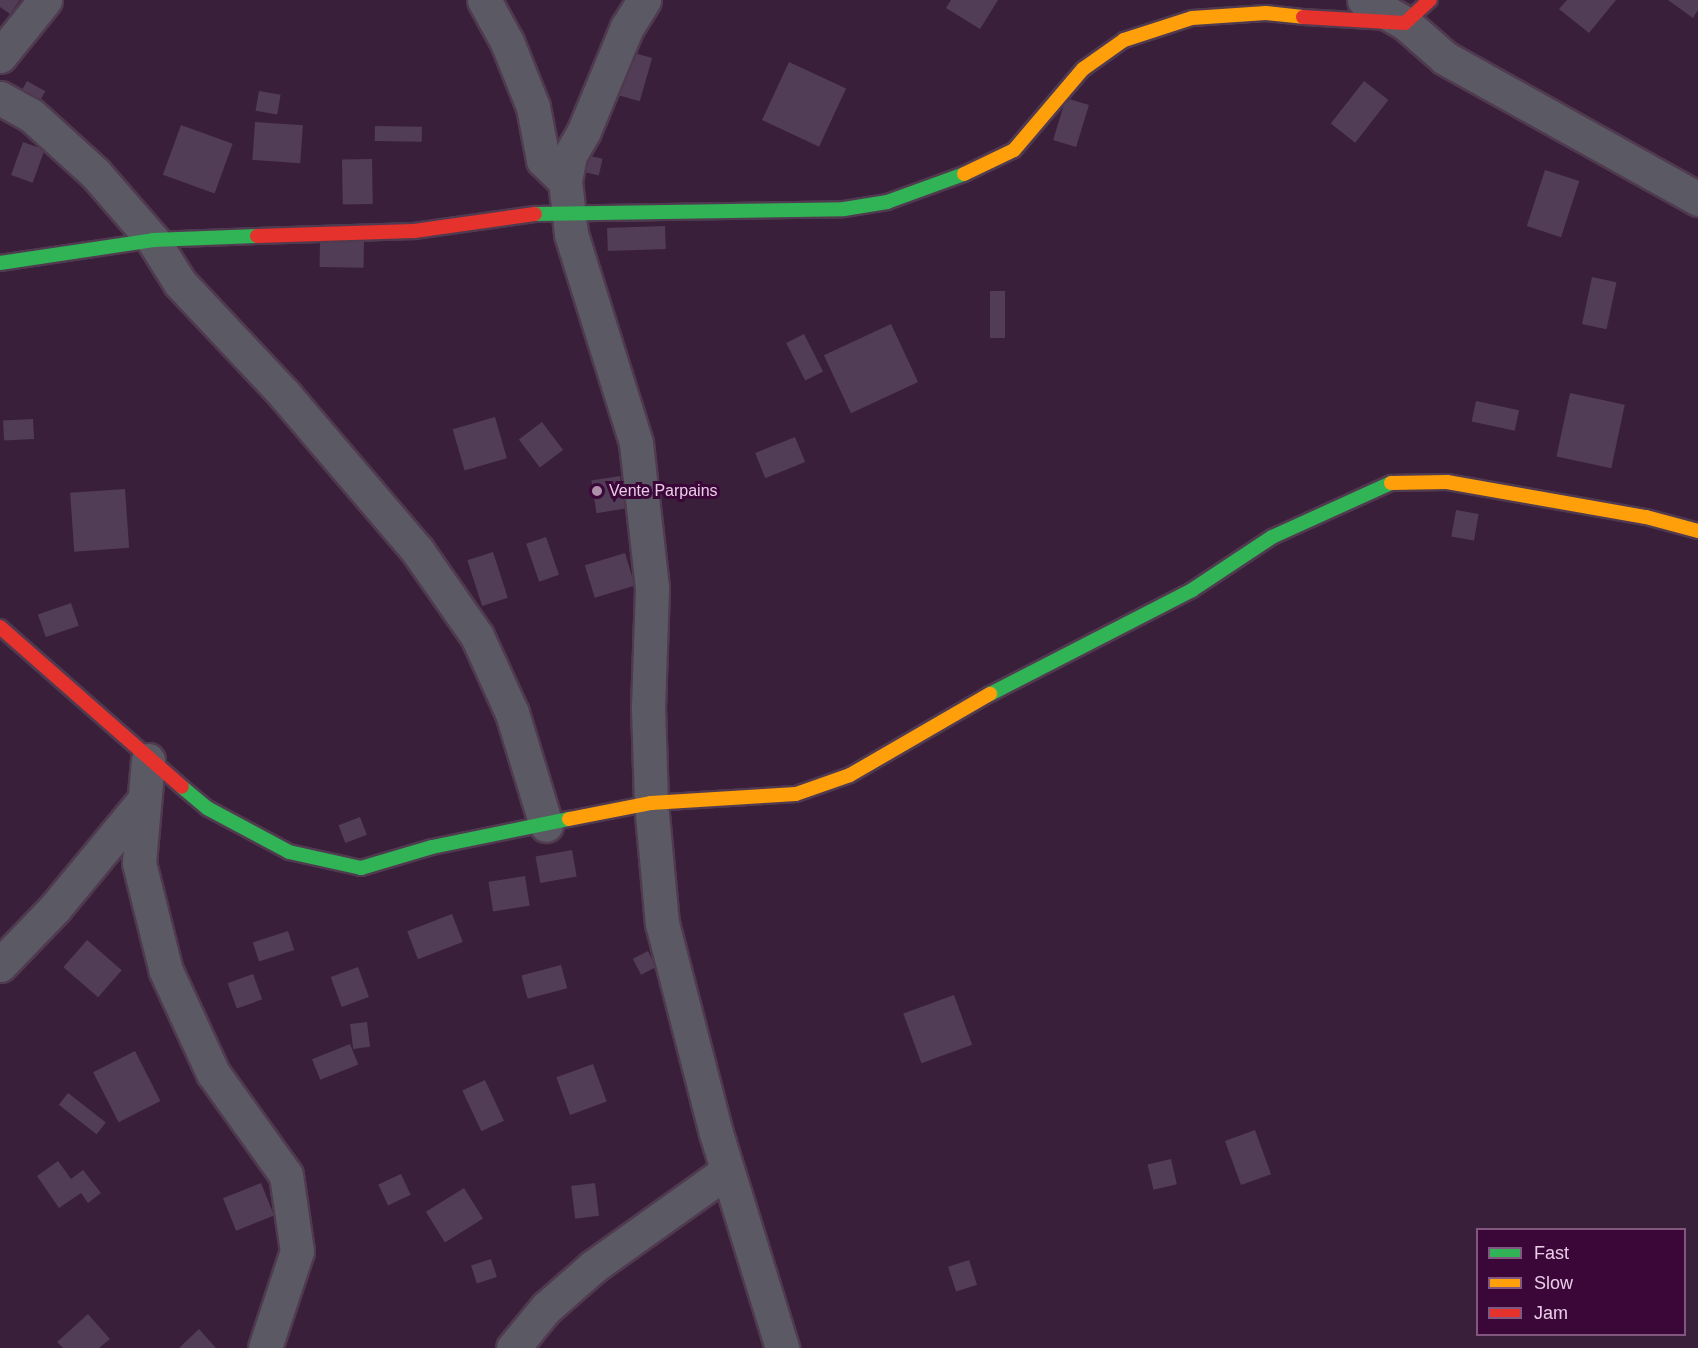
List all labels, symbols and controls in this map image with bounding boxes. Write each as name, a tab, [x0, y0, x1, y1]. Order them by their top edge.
place label: Vente Parpains	[609, 481, 718, 501]
marker: Vente Parpains	[590, 484, 604, 498]
legend	[1476, 1228, 1686, 1336]
text: Fast	[1534, 1243, 1569, 1263]
text: Slow	[1534, 1273, 1573, 1293]
text: Jam	[1534, 1303, 1568, 1323]

